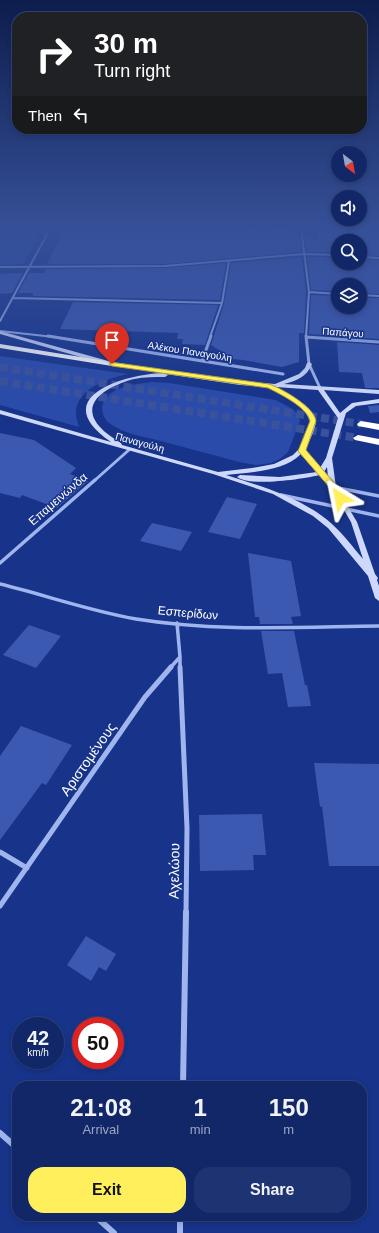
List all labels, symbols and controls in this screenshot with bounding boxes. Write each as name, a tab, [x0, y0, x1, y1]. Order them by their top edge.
icon: right	[28, 28, 80, 80]
text: 30 m	[94, 28, 158, 59]
text: Turn right	[94, 61, 170, 81]
icon: left	[70, 104, 92, 126]
text: Then	[28, 107, 62, 124]
north arrow	[331, 146, 367, 182]
map controls	[331, 146, 367, 314]
button: sound	[331, 190, 367, 226]
button: search	[331, 234, 367, 270]
button: layers	[331, 278, 367, 314]
pin	[95, 323, 129, 364]
street label: Παπάγου	[322, 326, 364, 339]
icon: arrive	[101, 329, 123, 351]
street label: Αλέκου Παναγούλη	[147, 339, 233, 364]
street label: Παναγούλη	[114, 431, 166, 454]
street label: Επαμεινώνδα	[26, 470, 90, 528]
position arrow	[319, 477, 361, 519]
street label: Εσπερίδων	[157, 603, 219, 623]
street label: Αριστομένους	[57, 719, 119, 799]
street label: Αχελώου	[166, 843, 182, 899]
speed limit sign: 50	[72, 1017, 124, 1069]
text: 42	[27, 1027, 49, 1049]
text: km/h	[27, 1047, 49, 1058]
text: 21:08	[70, 1094, 132, 1121]
text: 1	[193, 1094, 207, 1121]
text: 150	[269, 1094, 309, 1121]
text: Arrival	[82, 1122, 119, 1137]
text: min	[190, 1122, 211, 1137]
text: m	[283, 1122, 294, 1137]
button: Exit	[28, 1167, 186, 1213]
button: Share	[194, 1167, 351, 1213]

